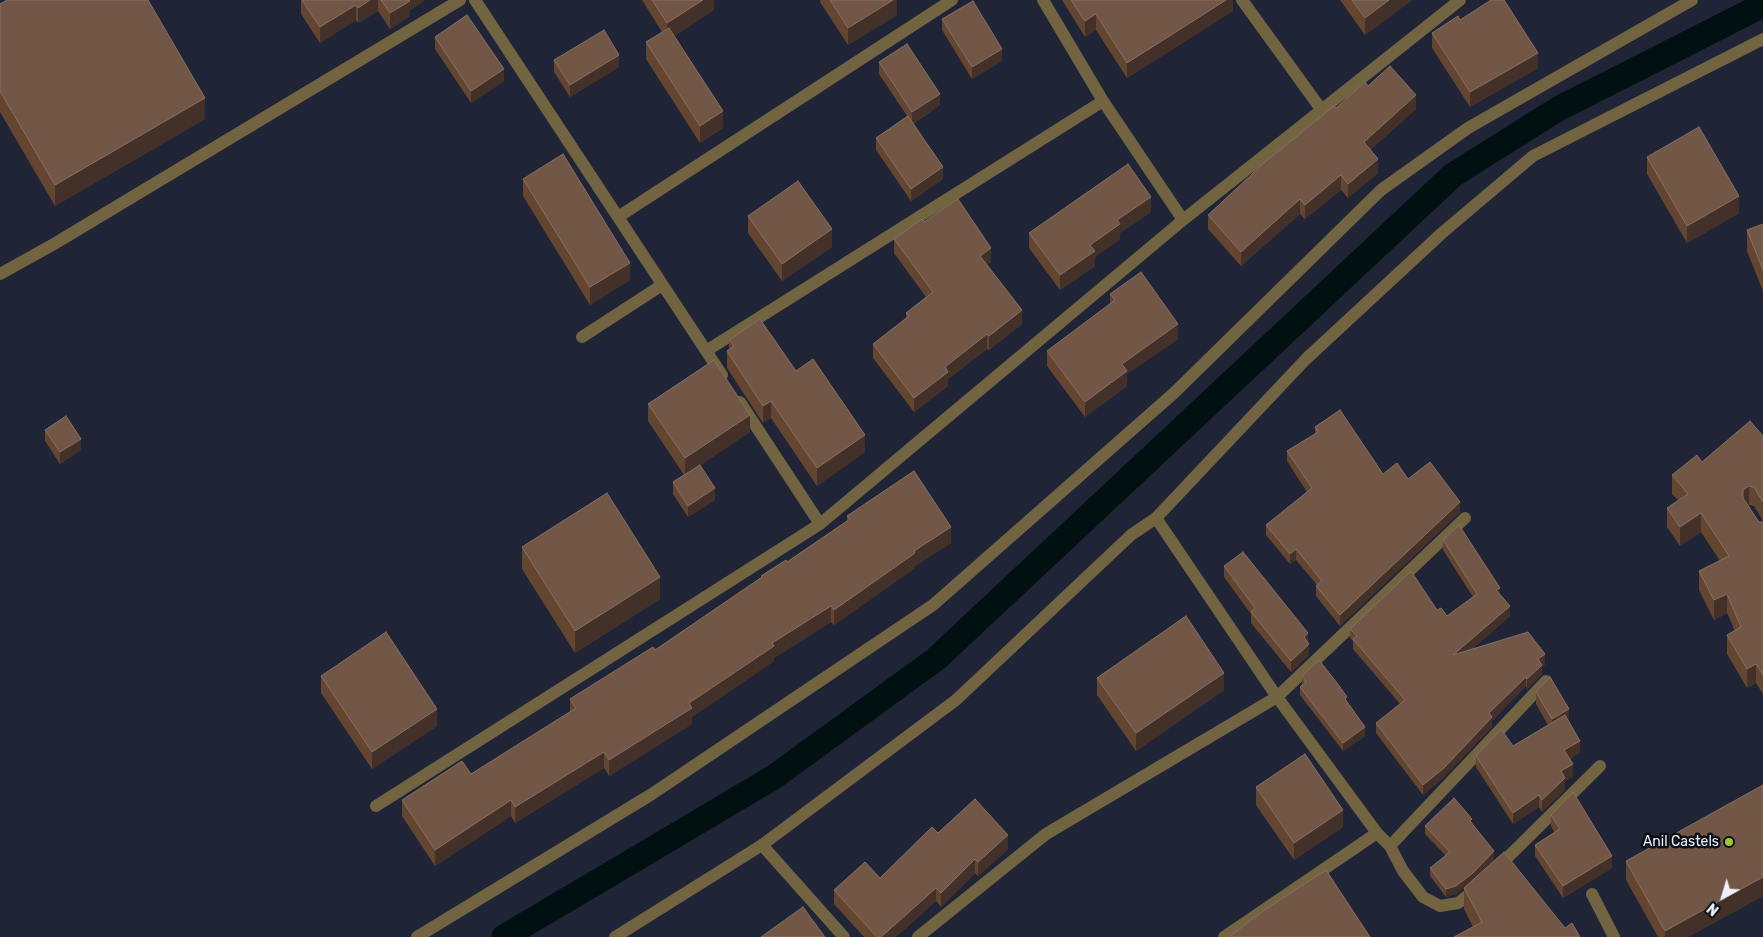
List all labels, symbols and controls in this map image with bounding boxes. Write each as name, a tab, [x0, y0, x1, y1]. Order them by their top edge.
place label: Anil Castels	[1643, 834, 1719, 850]
marker: Anil Castels	[1723, 836, 1735, 848]
north arrow	[1698, 872, 1748, 922]
text: N	[1704, 899, 1723, 919]

